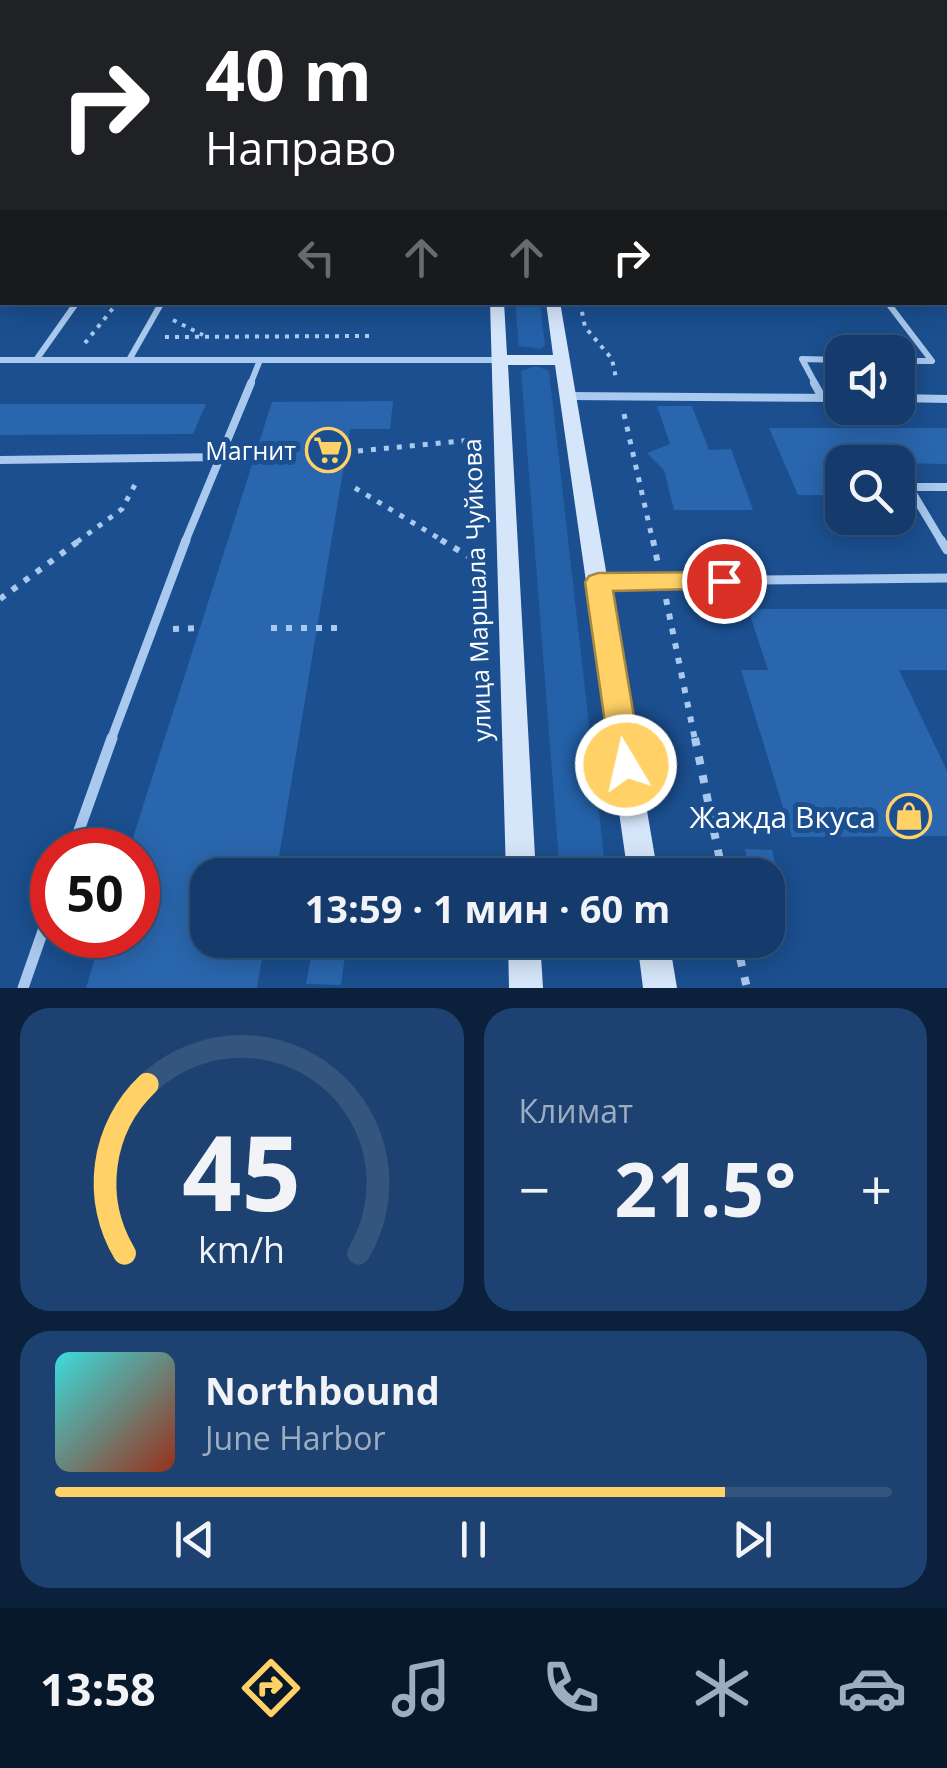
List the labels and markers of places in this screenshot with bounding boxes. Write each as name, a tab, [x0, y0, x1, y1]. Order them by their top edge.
supermarket icon: Магнит	[305, 427, 351, 473]
place label: Магнит	[205, 433, 296, 467]
pin	[682, 539, 767, 624]
shop icon: Жажда Вкуса	[886, 793, 932, 839]
place label: Жажда Вкуса	[689, 796, 876, 837]

